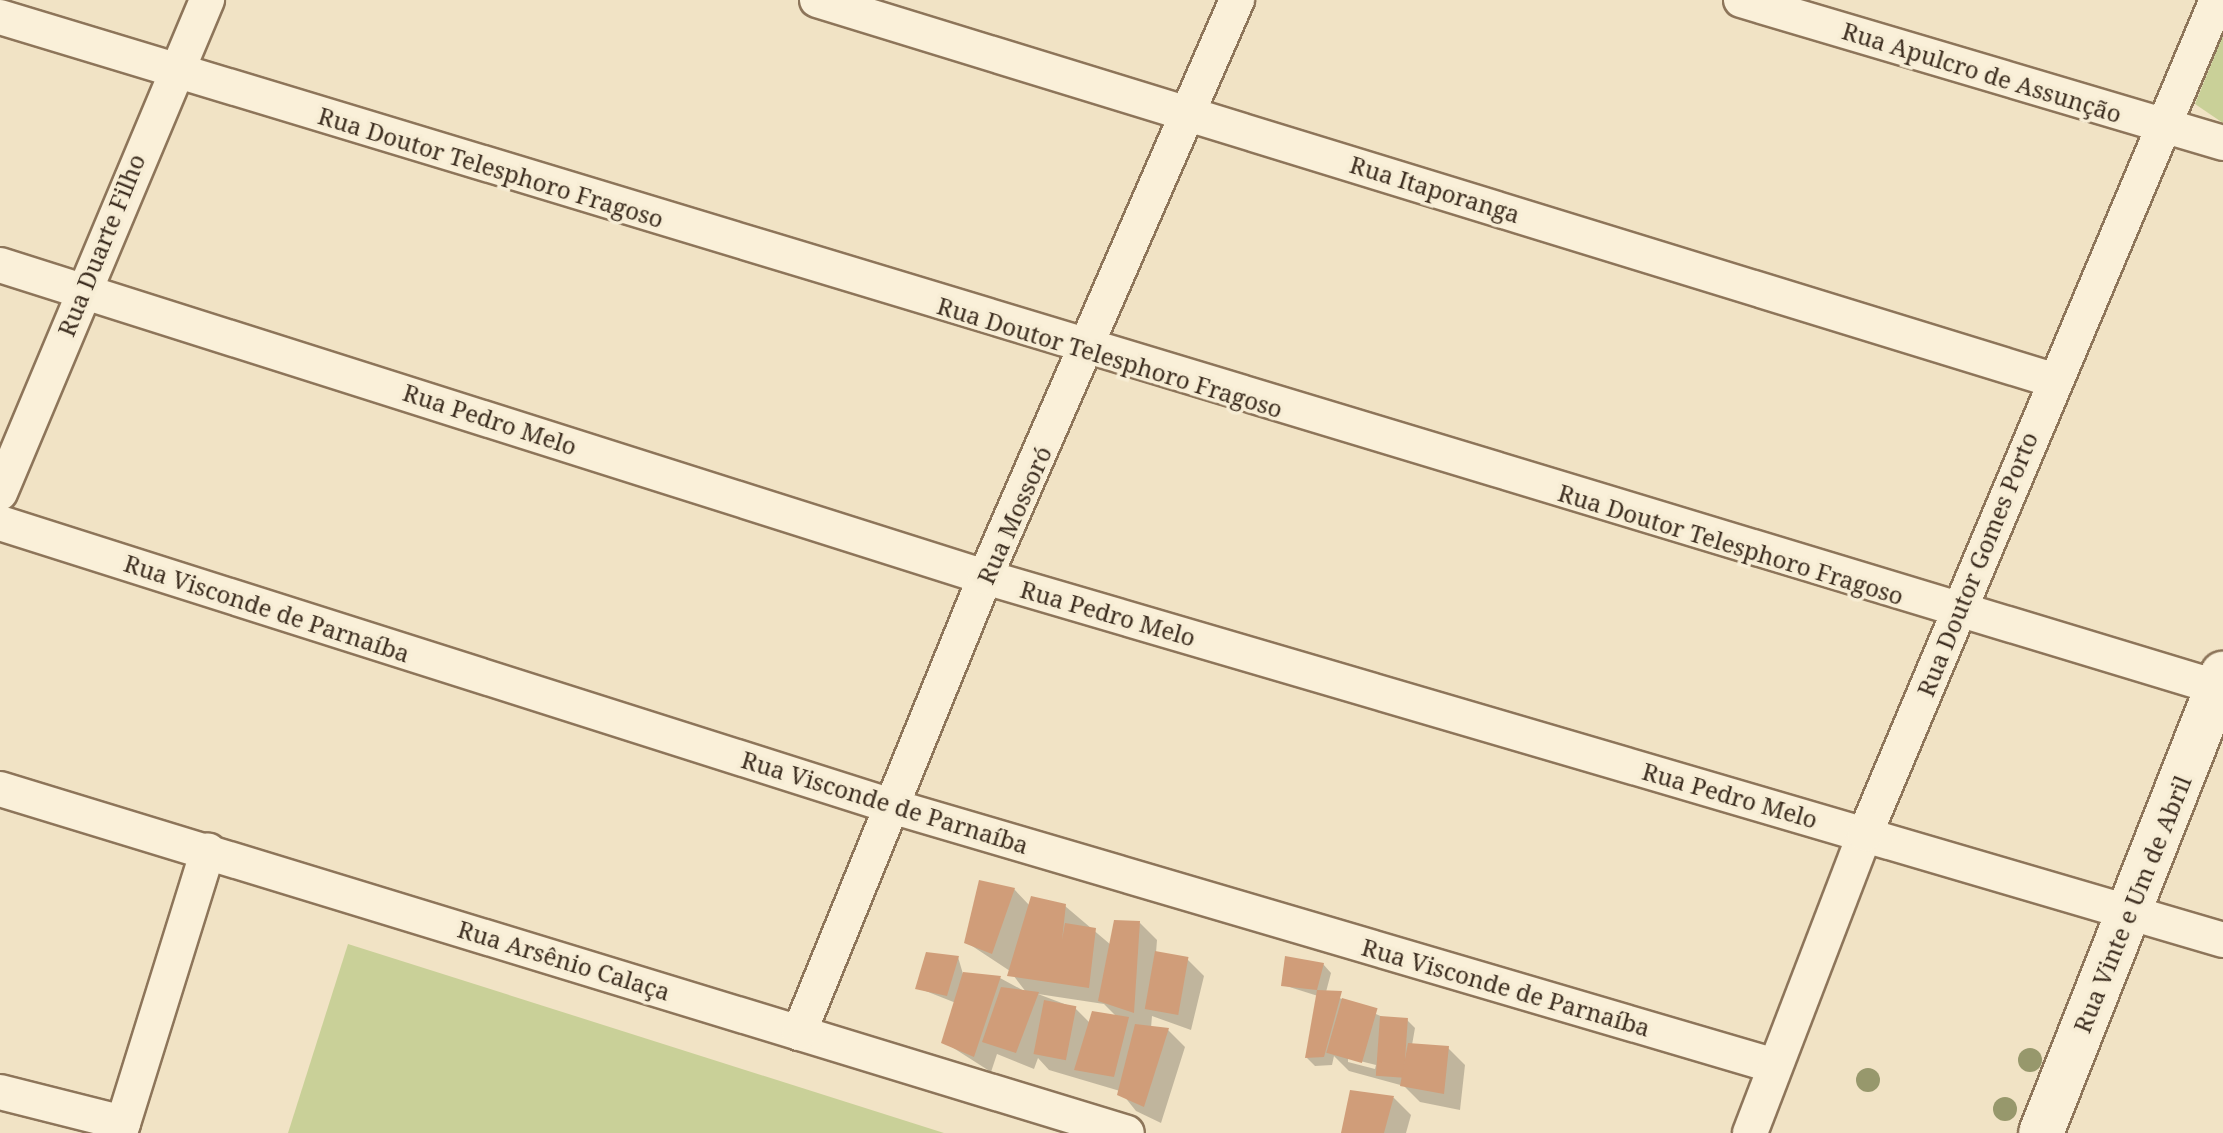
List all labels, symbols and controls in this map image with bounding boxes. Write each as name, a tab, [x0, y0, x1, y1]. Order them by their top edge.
street label: Rua Apulcro de Assunção	[1839, 16, 2125, 128]
street label: Rua Doutor Telesphoro Fragoso	[315, 101, 667, 233]
street label: Rua Itaporanga	[1346, 149, 1524, 229]
street label: Rua Duarte Filho	[51, 150, 151, 340]
street label: Rua Doutor Telesphoro Fragoso	[934, 291, 1286, 423]
street label: Rua Pedro Melo	[400, 377, 580, 461]
street label: Rua Doutor Gomes Porto	[1911, 428, 2043, 700]
street label: Rua Mossoró	[971, 442, 1057, 588]
street label: Rua Doutor Telesphoro Fragoso	[1555, 478, 1907, 610]
street label: Rua Visconde de Parnaíba	[121, 548, 413, 668]
street label: Rua Pedro Melo	[1017, 574, 1199, 652]
street label: Rua Visconde de Parnaíba	[738, 745, 1032, 859]
street label: Rua Pedro Melo	[1639, 756, 1821, 834]
street label: Rua Vinte e Um de Abril	[2067, 771, 2197, 1037]
street label: Rua Arsênio Calaça	[454, 914, 674, 1006]
street label: Rua Visconde de Parnaíba	[1359, 932, 1653, 1042]

